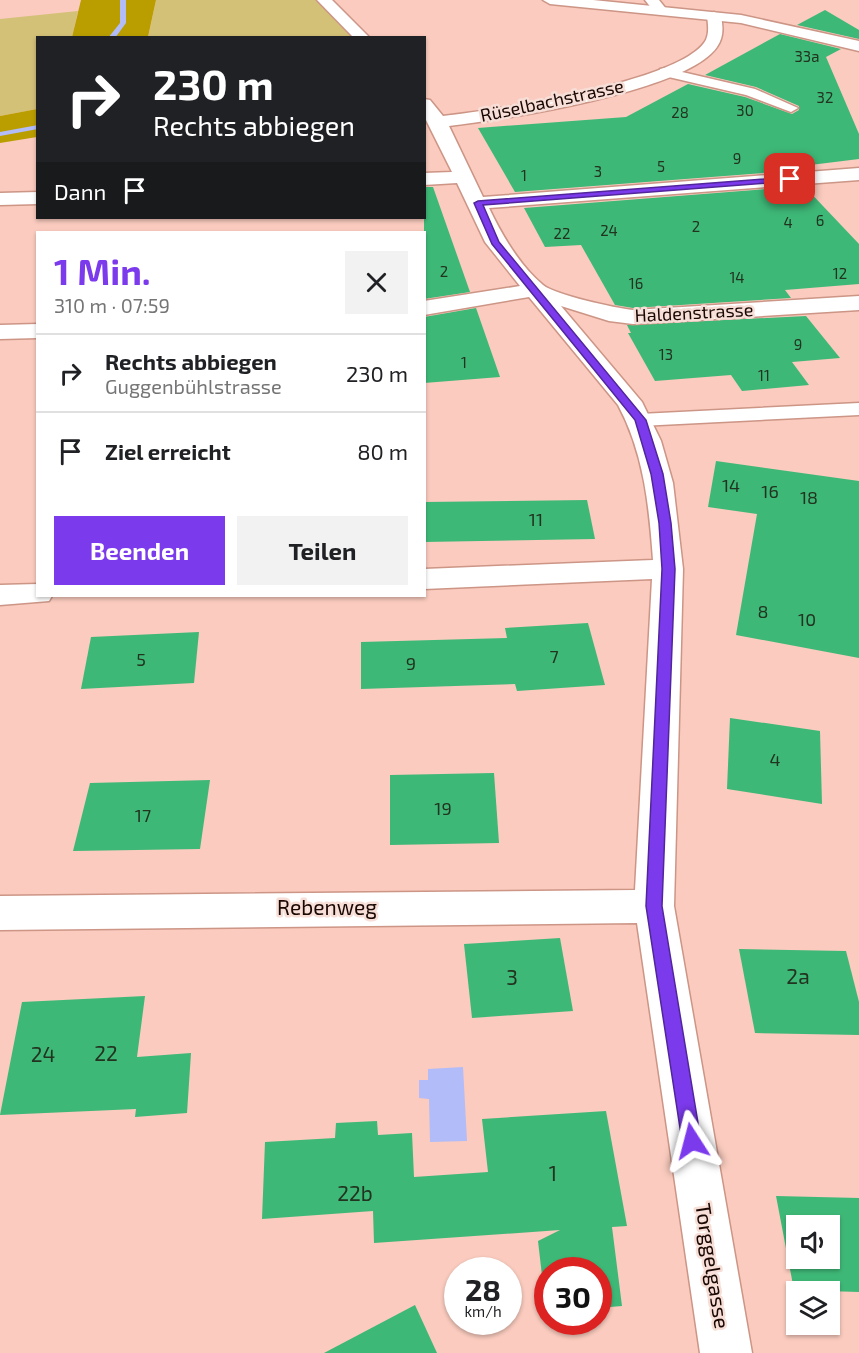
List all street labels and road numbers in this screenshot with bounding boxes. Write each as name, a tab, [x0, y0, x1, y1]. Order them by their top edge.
street label: Rüselbachstrasse	[478, 74, 625, 126]
street label: Haldenstrasse	[634, 298, 754, 326]
street label: Rebenweg	[277, 894, 377, 919]
street label: Torggelgasse	[691, 1201, 736, 1330]

